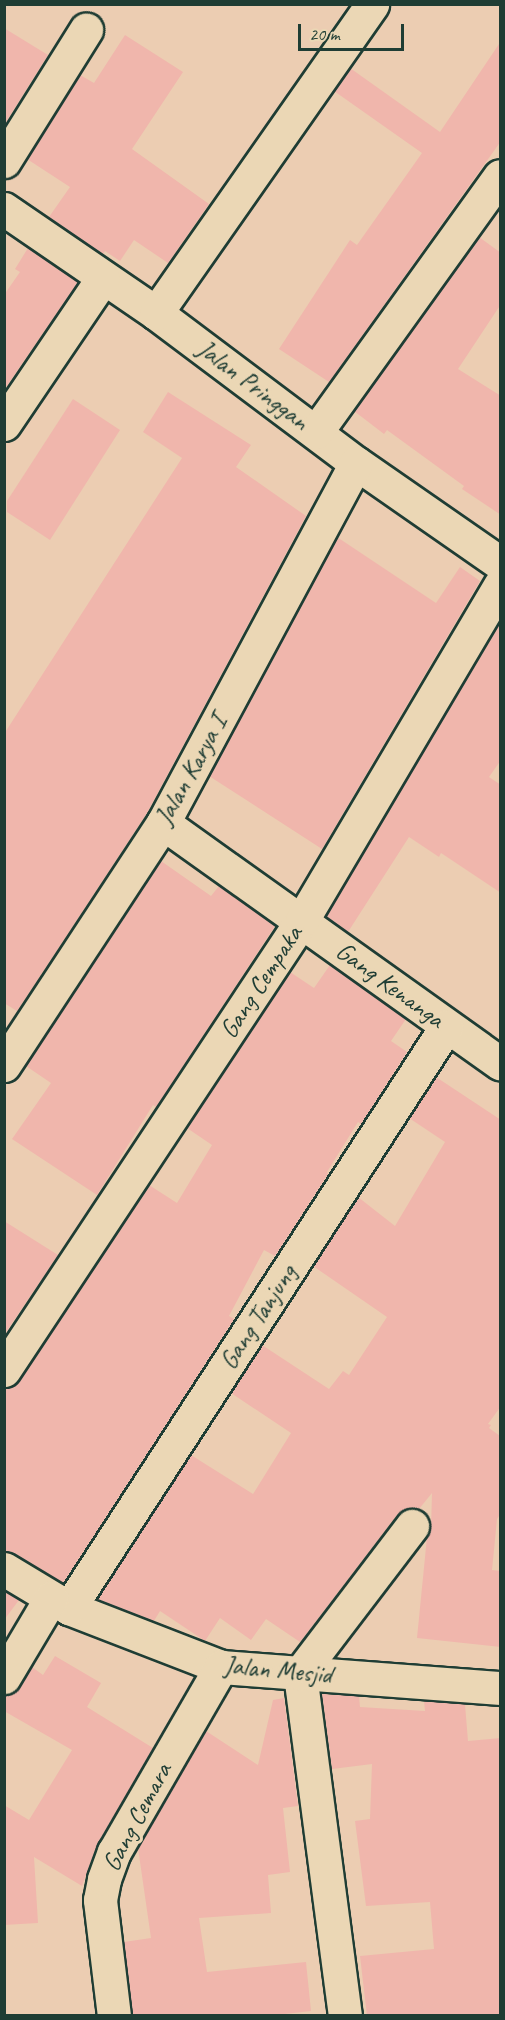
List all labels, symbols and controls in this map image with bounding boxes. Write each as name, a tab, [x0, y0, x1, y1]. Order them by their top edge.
scale bar	[301, 12, 408, 50]
text: 20 m	[309, 23, 340, 45]
street label: Jalan Pringgan	[191, 333, 315, 437]
street label: Jalan Karya I	[148, 710, 234, 830]
street label: Gang Cempaka	[213, 920, 309, 1044]
street label: Gang Kenanga	[330, 936, 450, 1034]
street label: Gang Tanjung	[212, 1258, 304, 1376]
street label: Jalan Mesjid	[223, 1650, 333, 1690]
street label: Gang Cemara	[96, 1758, 178, 1876]

